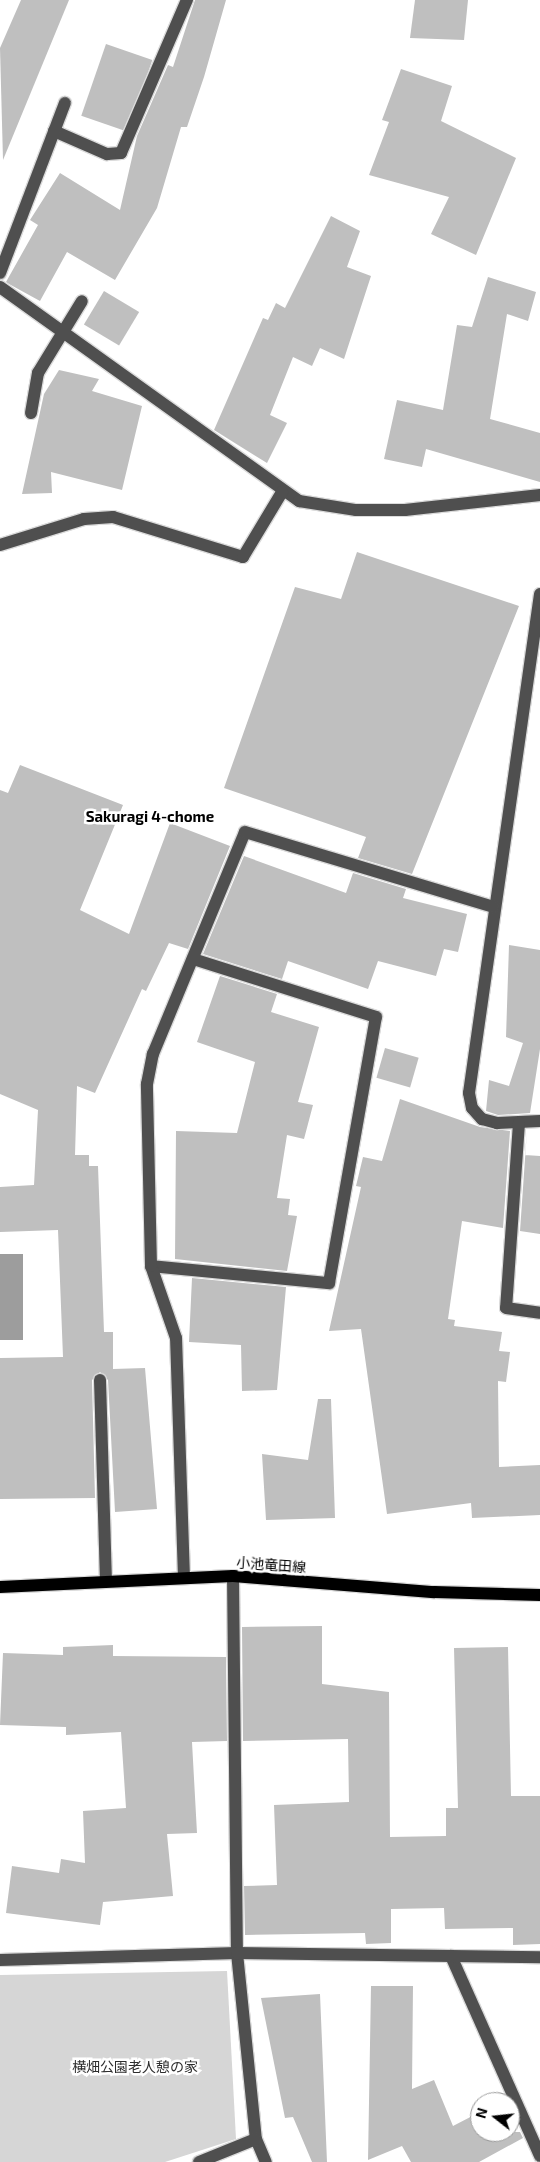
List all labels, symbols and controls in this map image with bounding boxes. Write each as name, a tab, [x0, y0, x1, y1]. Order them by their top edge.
district label: Sakuragi 4-chome	[86, 808, 214, 826]
street label: 小池竜田線	[235, 1554, 307, 1576]
park label: 横畑公園老人憩の家	[72, 2059, 198, 2075]
north arrow	[470, 2092, 520, 2142]
text: N	[471, 2106, 491, 2120]

